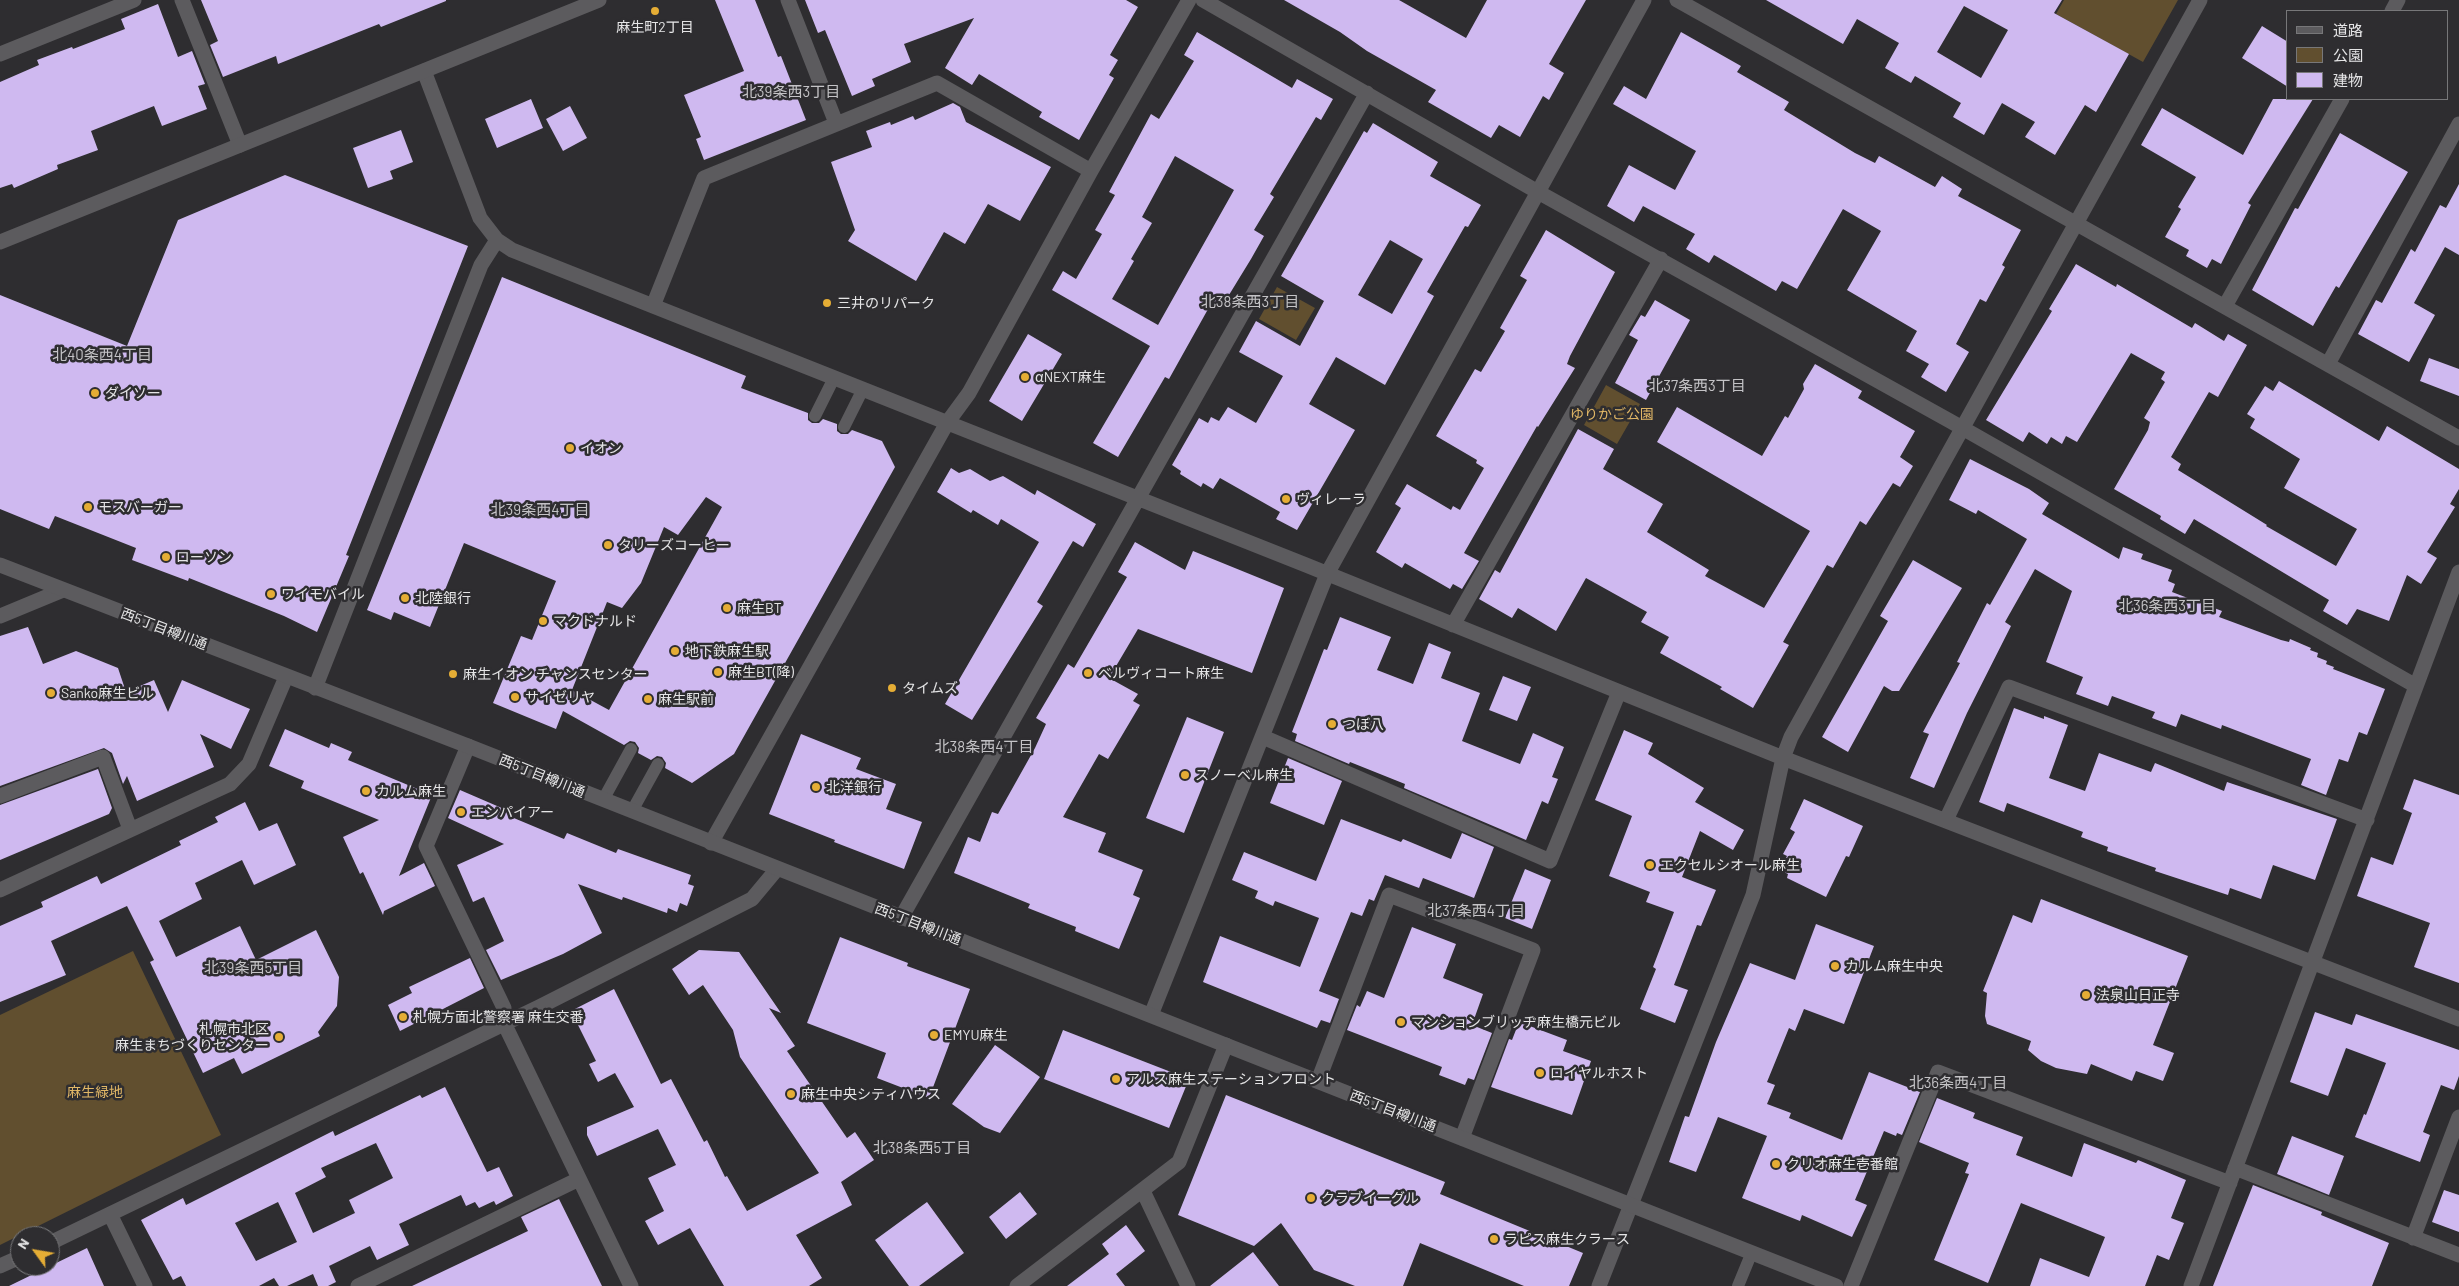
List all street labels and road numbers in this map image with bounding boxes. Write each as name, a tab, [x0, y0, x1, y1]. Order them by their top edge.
street label: 西5丁目樽川通	[118, 605, 210, 653]
street label: 西5丁目樽川通	[497, 751, 587, 801]
street label: 西5丁目樽川通	[872, 900, 964, 948]
street label: 西5丁目樽川通	[1347, 1087, 1439, 1135]

